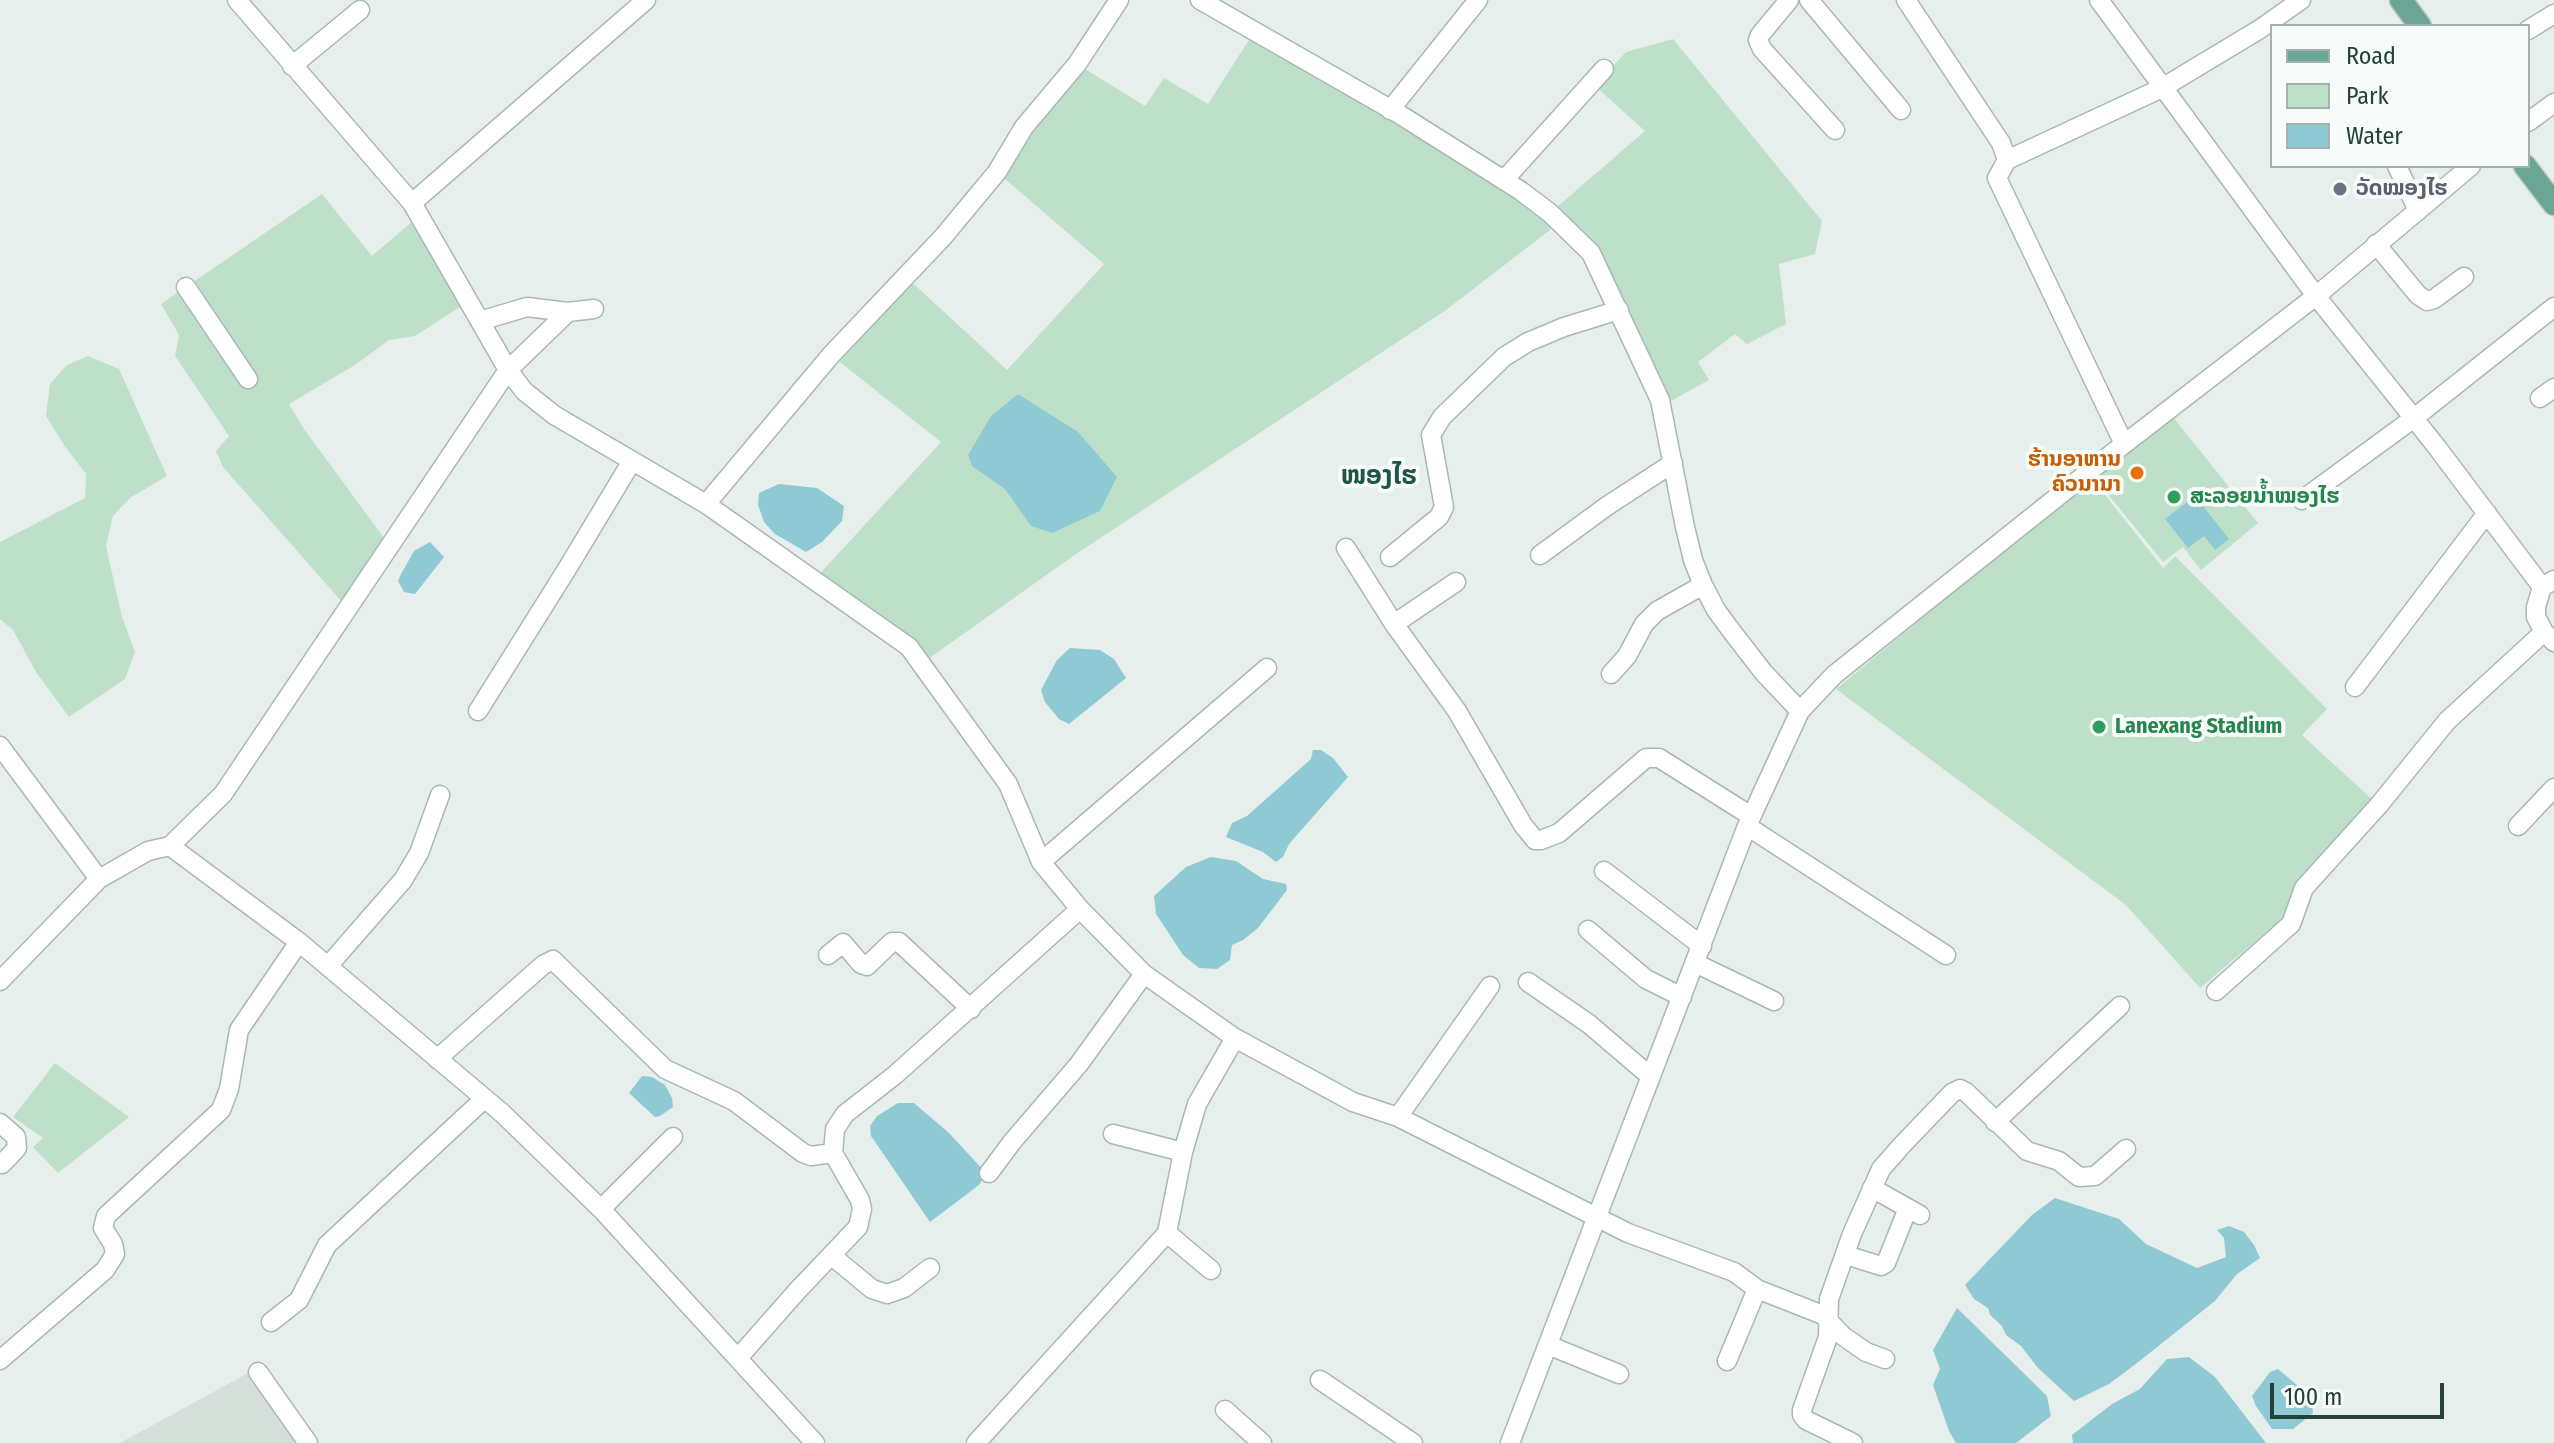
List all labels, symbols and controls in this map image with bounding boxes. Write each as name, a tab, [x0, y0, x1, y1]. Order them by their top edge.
legend	[2270, 24, 2530, 168]
text: Road	[2346, 42, 2396, 70]
text: Park	[2346, 82, 2389, 110]
text: Water	[2346, 122, 2403, 150]
place label: ວັດໝອງໄຮ	[2356, 176, 2448, 202]
marker: ວັດໝອງໄຮ	[2331, 180, 2349, 198]
place label: ຮ້ານອາຫານ ຄົວນານາ	[2028, 447, 2121, 498]
district label: ໜອງໄຮ	[1341, 461, 1417, 493]
marker: ຮ້ານອາຫານ ຄົວນານາ	[2128, 464, 2146, 482]
place label: ສະລອຍນ້ຳໝອງໄຮ	[2190, 484, 2340, 510]
marker: ສະລອຍນ້ຳໝອງໄຮ	[2165, 488, 2183, 506]
place label: Lanexang Stadium	[2115, 714, 2282, 740]
marker: Lanexang Stadium	[2090, 718, 2108, 736]
scale bar	[2274, 1367, 2448, 1417]
text: 100 m	[2284, 1383, 2342, 1411]

